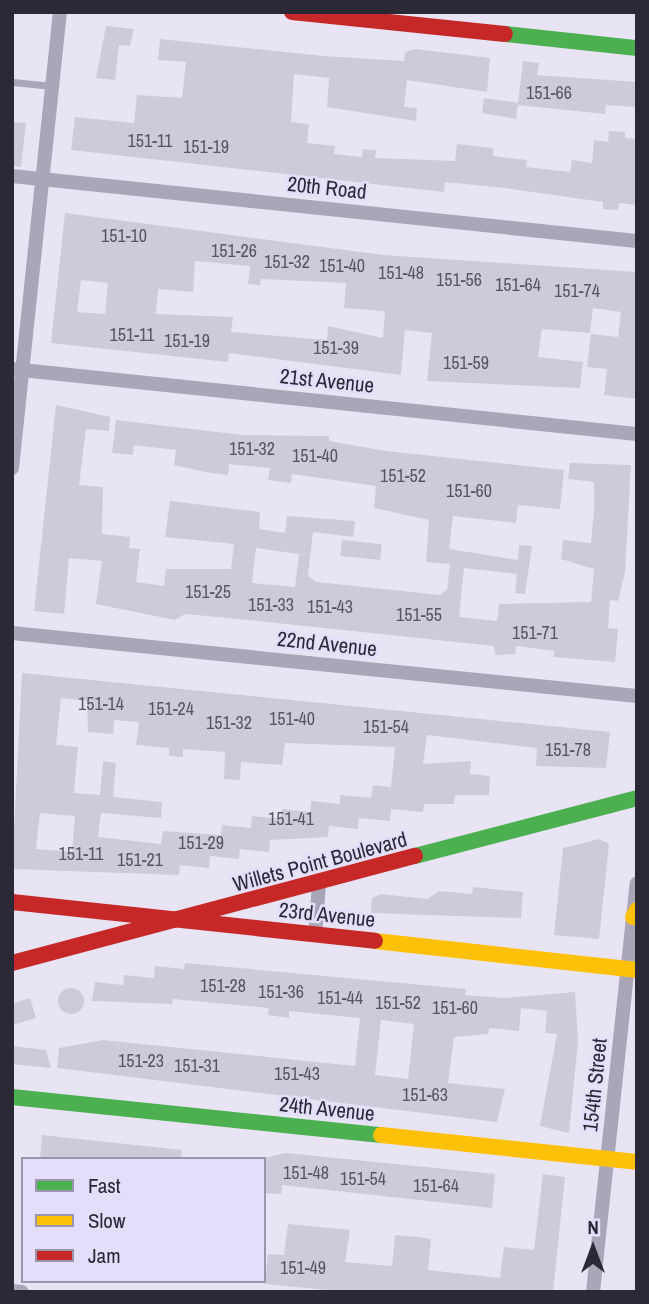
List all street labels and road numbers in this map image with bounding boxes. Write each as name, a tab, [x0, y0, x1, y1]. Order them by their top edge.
street label: 20th Road	[286, 171, 368, 205]
street label: 21st Avenue	[278, 363, 376, 399]
street label: 22nd Avenue	[275, 626, 379, 662]
street label: Willets Point Boulevard	[230, 827, 410, 897]
street label: 23rd Avenue	[277, 897, 377, 933]
street label: 154th Street	[578, 1037, 612, 1133]
street label: 24th Avenue	[278, 1091, 376, 1127]

